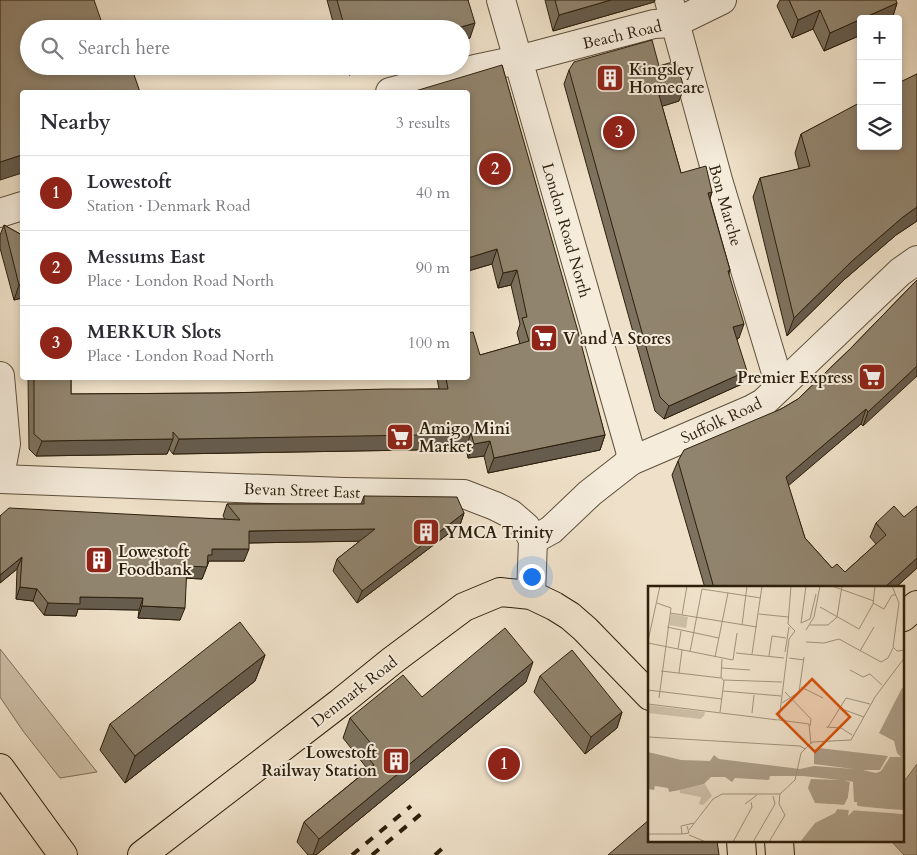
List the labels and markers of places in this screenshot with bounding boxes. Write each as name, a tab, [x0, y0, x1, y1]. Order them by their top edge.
place label: Kingsley Homecare	[629, 59, 705, 99]
building icon: Kingsley Homecare	[595, 63, 625, 93]
pin: 3	[603, 113, 635, 151]
pin: 2	[479, 150, 511, 188]
supermarket icon: V and A Stores	[529, 323, 559, 353]
place label: V and A Stores	[563, 328, 671, 350]
supermarket icon: Premier Express	[857, 362, 887, 392]
place label: Premier Express	[737, 367, 853, 389]
place label: Amigo Mini Market	[419, 418, 510, 458]
supermarket icon: Amigo Mini Market	[385, 422, 415, 452]
building icon: YMCA Trinity	[411, 517, 441, 547]
place label: YMCA Trinity	[445, 522, 554, 544]
place label: Lowestoft Foodbank	[118, 541, 192, 581]
building icon: Lowestoft Foodbank	[84, 545, 114, 575]
place label: Lowestoft Railway Station	[262, 742, 378, 782]
pin: 1	[488, 745, 520, 783]
building icon: Lowestoft Railway Station	[381, 746, 411, 776]

